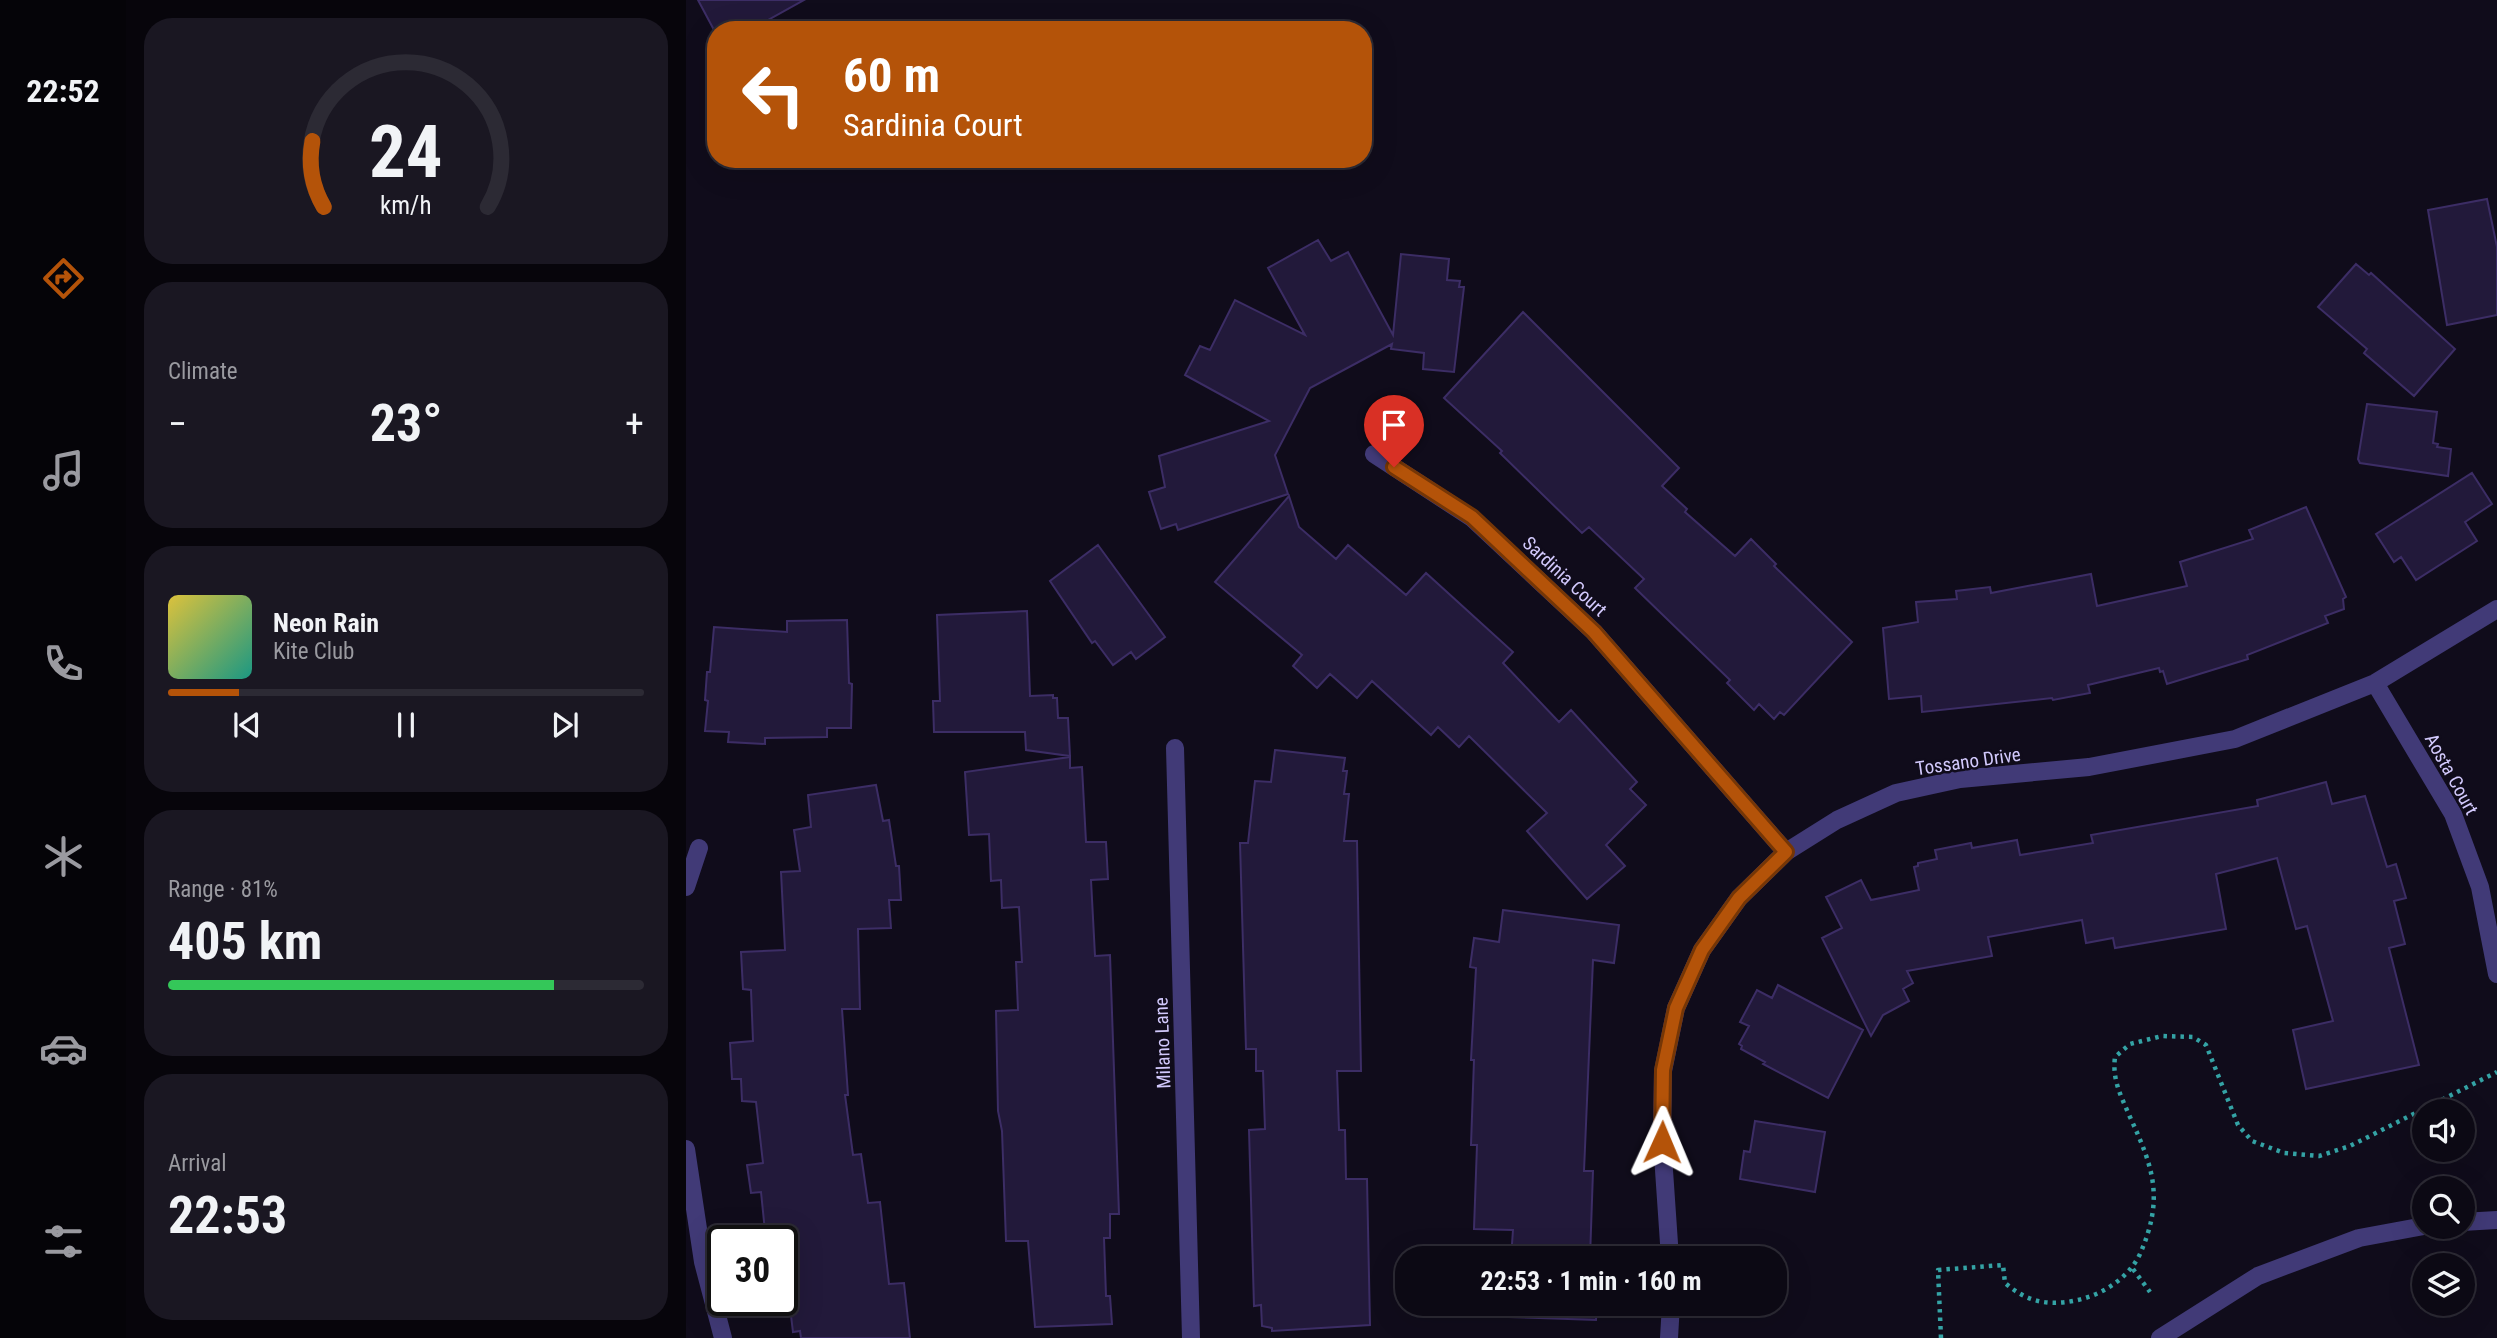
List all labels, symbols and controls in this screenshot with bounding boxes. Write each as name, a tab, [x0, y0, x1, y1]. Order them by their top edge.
text: 60 m	[843, 47, 940, 104]
icon: left	[728, 49, 819, 140]
text: 22:52	[26, 72, 100, 110]
text: Sardinia Court	[843, 106, 1023, 144]
text: 24	[369, 109, 443, 195]
text: km/h	[380, 191, 432, 220]
icon: directions	[39, 254, 88, 303]
text: Climate	[168, 358, 238, 385]
text: 23°	[370, 393, 442, 454]
pin	[1364, 395, 1424, 467]
text: −	[168, 402, 187, 446]
text: +	[625, 402, 644, 446]
icon: arrive	[1375, 406, 1413, 444]
icon: music	[39, 446, 88, 495]
street label: Sardinia Court	[1518, 532, 1612, 621]
text: Neon Rain	[273, 608, 379, 638]
text: Kite Club	[273, 638, 354, 665]
icon: phone	[39, 639, 88, 688]
icon: previous	[228, 706, 266, 744]
icon: pause	[387, 706, 425, 744]
icon: next	[546, 706, 584, 744]
street label: Aosta Court	[2420, 730, 2483, 819]
street label: Tossano Drive	[1914, 743, 2022, 780]
icon: climate	[39, 832, 88, 881]
text: Range · 81%	[168, 876, 278, 903]
text: 405 km	[168, 911, 322, 972]
street label: Milano Lane	[1149, 997, 1176, 1089]
icon: car	[39, 1024, 88, 1073]
map controls	[2412, 1099, 2475, 1316]
button: sound	[2412, 1099, 2475, 1162]
position arrow	[1625, 1105, 1699, 1179]
text: Arrival	[168, 1150, 227, 1177]
button: search	[2412, 1176, 2475, 1239]
text: 22:53	[168, 1185, 287, 1246]
icon: filters	[39, 1217, 88, 1266]
speed limit sign: 30	[707, 1225, 798, 1316]
button: layers	[2412, 1253, 2475, 1316]
text: 22:53 · 1 min · 160 m	[1481, 1266, 1701, 1296]

